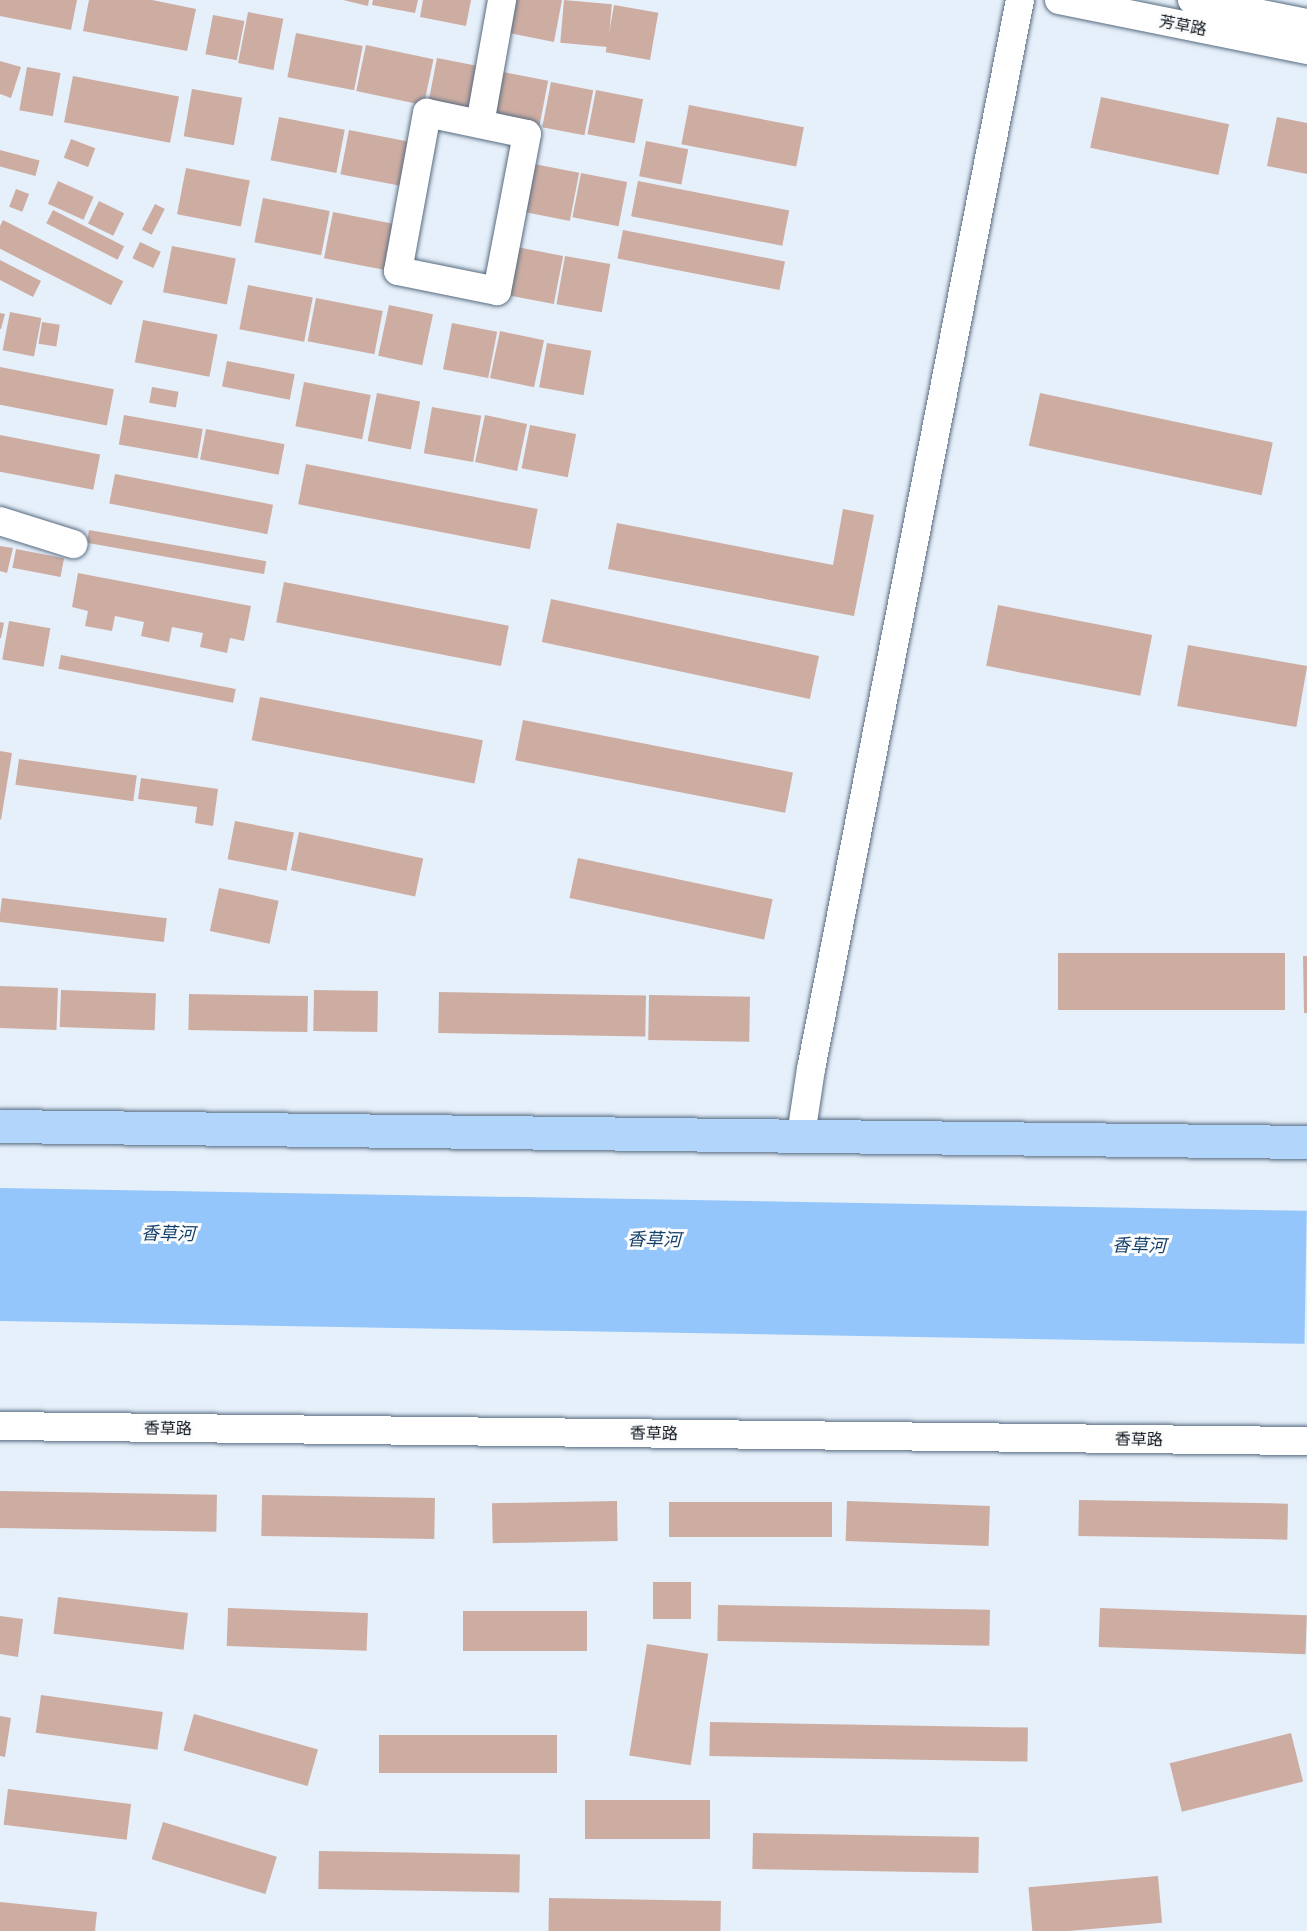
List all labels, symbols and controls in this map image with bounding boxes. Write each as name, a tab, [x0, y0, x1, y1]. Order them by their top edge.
street label: 芳草路	[1158, 11, 1208, 39]
water label: 香草河	[141, 1223, 195, 1245]
water label: 香草河	[627, 1229, 681, 1251]
water label: 香草河	[1112, 1235, 1166, 1257]
street label: 香草路	[144, 1418, 192, 1438]
street label: 香草路	[630, 1423, 678, 1443]
street label: 香草路	[1115, 1429, 1163, 1449]

